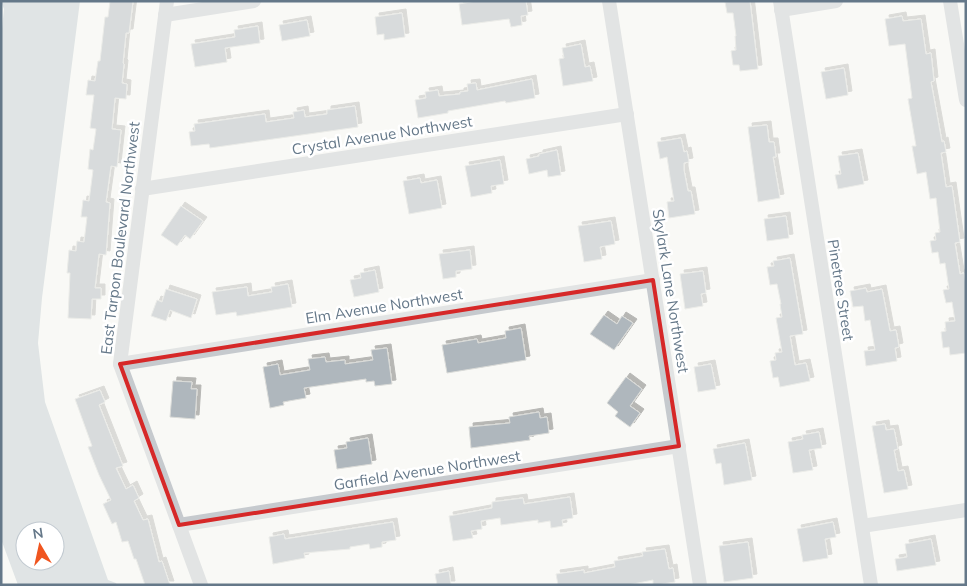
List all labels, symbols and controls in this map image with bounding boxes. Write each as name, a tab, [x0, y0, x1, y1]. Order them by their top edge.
street label: Crystal Avenue Northwest	[290, 111, 474, 159]
street label: East Tarpon Boulevard Northwest	[96, 121, 144, 355]
street label: Skylark Lane Northwest	[649, 208, 693, 374]
street label: Pinetree Street	[824, 238, 858, 342]
street label: Elm Avenue Northwest	[304, 284, 464, 328]
street label: Garfield Avenue Northwest	[332, 446, 522, 494]
north arrow	[15, 521, 65, 571]
text: N	[31, 523, 45, 543]

